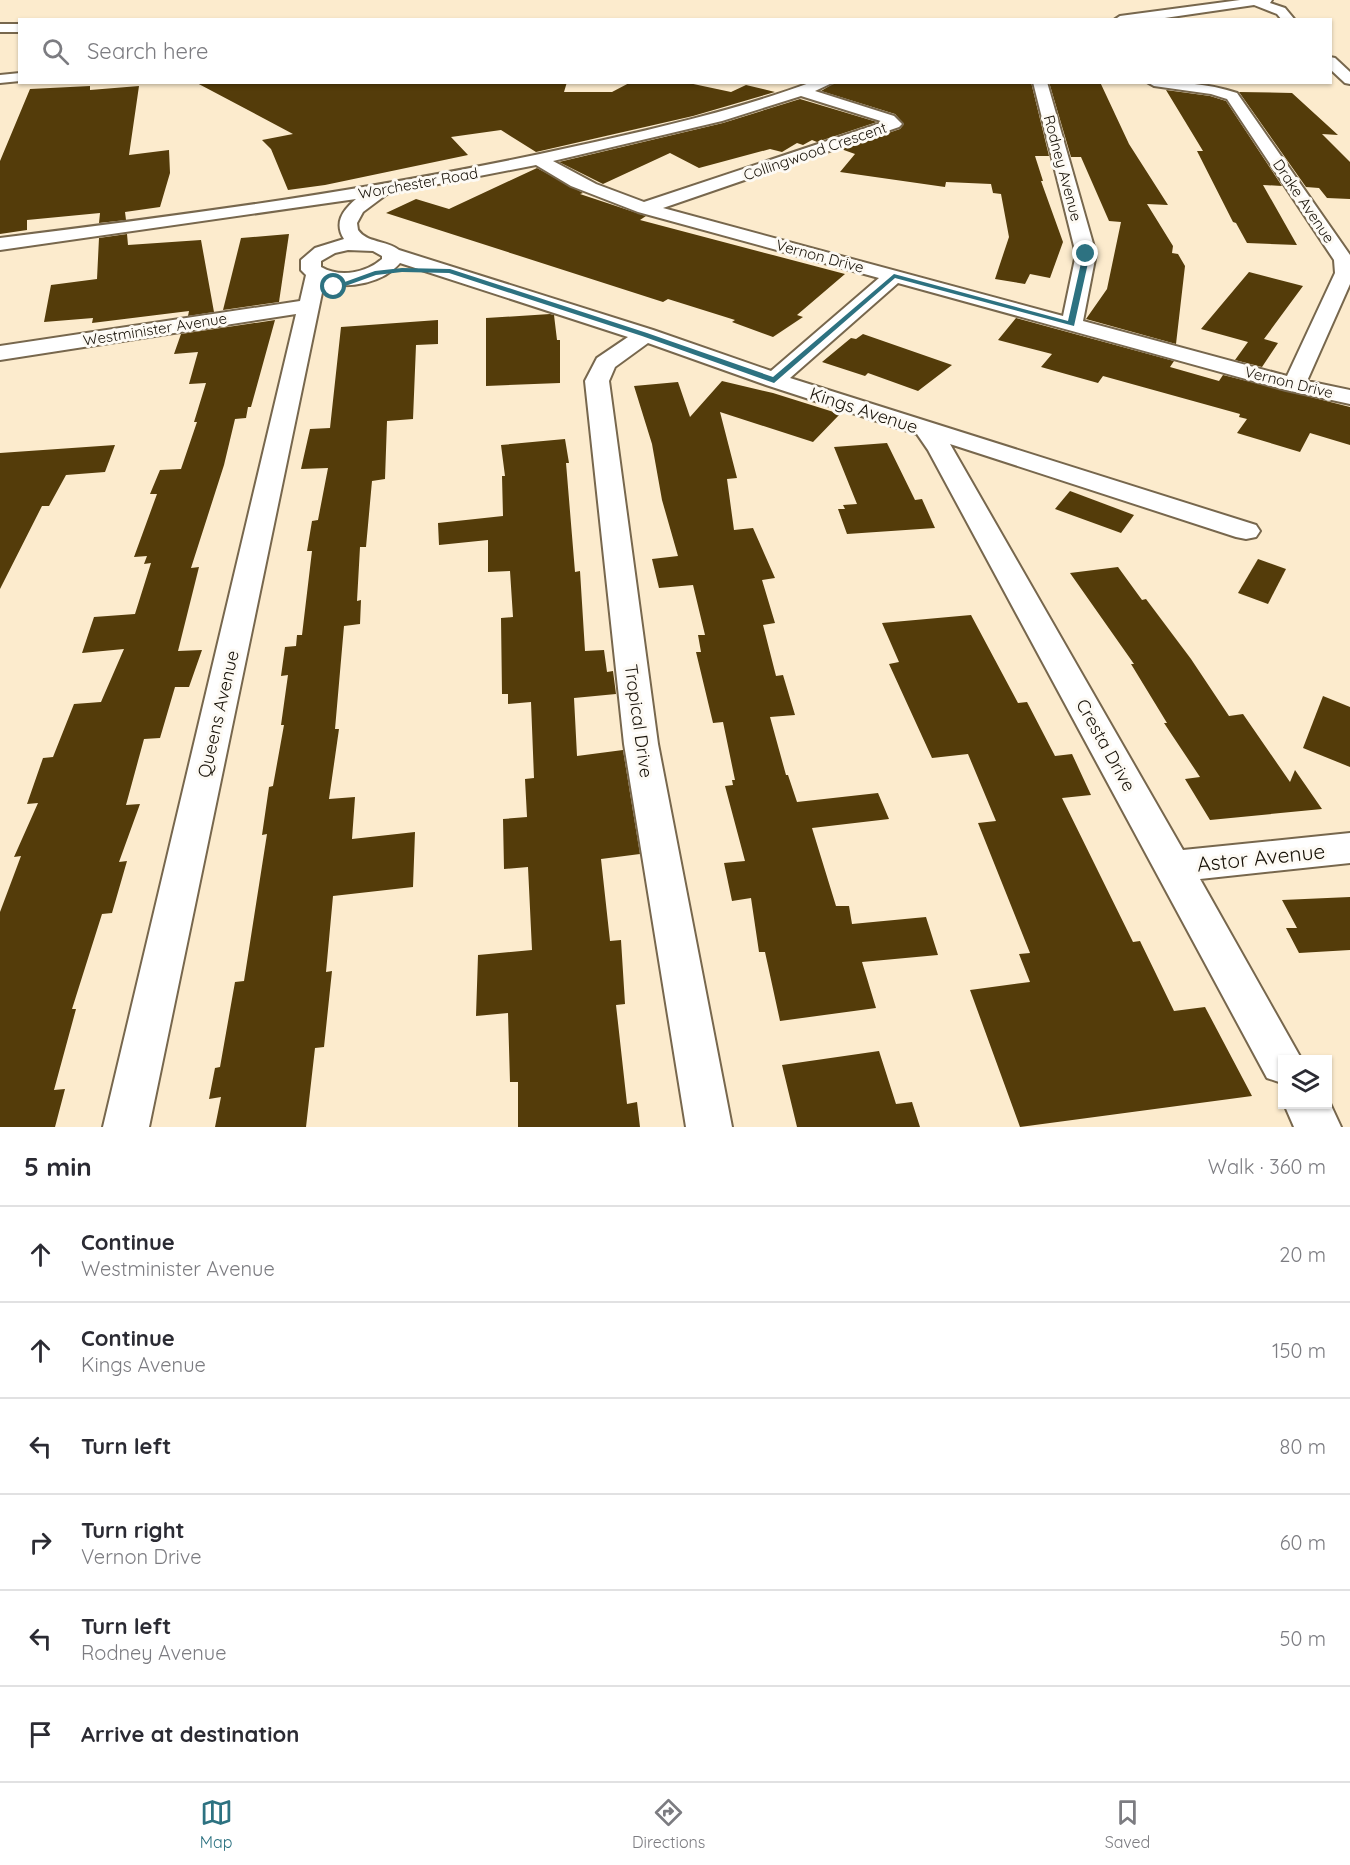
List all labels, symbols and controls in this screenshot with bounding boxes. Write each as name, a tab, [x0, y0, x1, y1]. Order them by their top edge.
search box	[18, 18, 1332, 84]
icon: search	[39, 35, 72, 68]
text: Search here	[87, 37, 208, 65]
street label: Rodney Avenue	[1040, 113, 1086, 223]
street label: Collingwood Crescent	[741, 118, 889, 184]
street label: Drake Avenue	[1269, 155, 1339, 247]
street label: Worchester Road	[357, 163, 479, 203]
street label: Vernon Drive	[774, 235, 866, 277]
route end	[1072, 240, 1098, 266]
route start	[320, 273, 346, 299]
street label: Westminister Avenue	[82, 308, 228, 350]
street label: Vernon Drive	[1243, 362, 1335, 402]
street label: Kings Avenue	[807, 382, 921, 438]
street label: Queens Avenue	[192, 648, 244, 780]
street label: Tropical Drive	[620, 663, 658, 779]
street label: Cresta Drive	[1071, 695, 1141, 795]
street label: Astor Avenue	[1196, 837, 1326, 877]
map controls	[1278, 1055, 1332, 1109]
button: layers	[1278, 1055, 1332, 1109]
text: 5 min	[24, 1150, 92, 1183]
text: Walk · 360 m	[1208, 1154, 1326, 1179]
text: Continue	[81, 1228, 175, 1256]
icon: ahead	[24, 1238, 57, 1271]
text: 20 m	[1279, 1242, 1326, 1267]
text: Westminister Avenue	[81, 1256, 275, 1281]
text: Continue	[81, 1324, 175, 1352]
icon: ahead	[24, 1334, 57, 1367]
text: 150 m	[1272, 1338, 1326, 1363]
text: Kings Avenue	[81, 1352, 206, 1377]
icon: left	[24, 1430, 57, 1463]
text: Turn left	[81, 1432, 171, 1460]
text: 80 m	[1280, 1434, 1326, 1459]
text: Turn right	[81, 1516, 185, 1544]
icon: right	[24, 1526, 57, 1559]
text: 60 m	[1280, 1530, 1326, 1555]
text: Vernon Drive	[81, 1544, 202, 1569]
text: Turn left	[81, 1612, 171, 1640]
icon: left	[24, 1622, 57, 1655]
text: 50 m	[1280, 1626, 1326, 1651]
text: Rodney Avenue	[81, 1640, 226, 1665]
icon: arrive	[24, 1718, 57, 1751]
text: Arrive at destination	[81, 1720, 299, 1748]
tab: Map	[200, 1796, 233, 1852]
tab: Directions	[632, 1796, 705, 1852]
tab: Saved	[1105, 1796, 1150, 1852]

